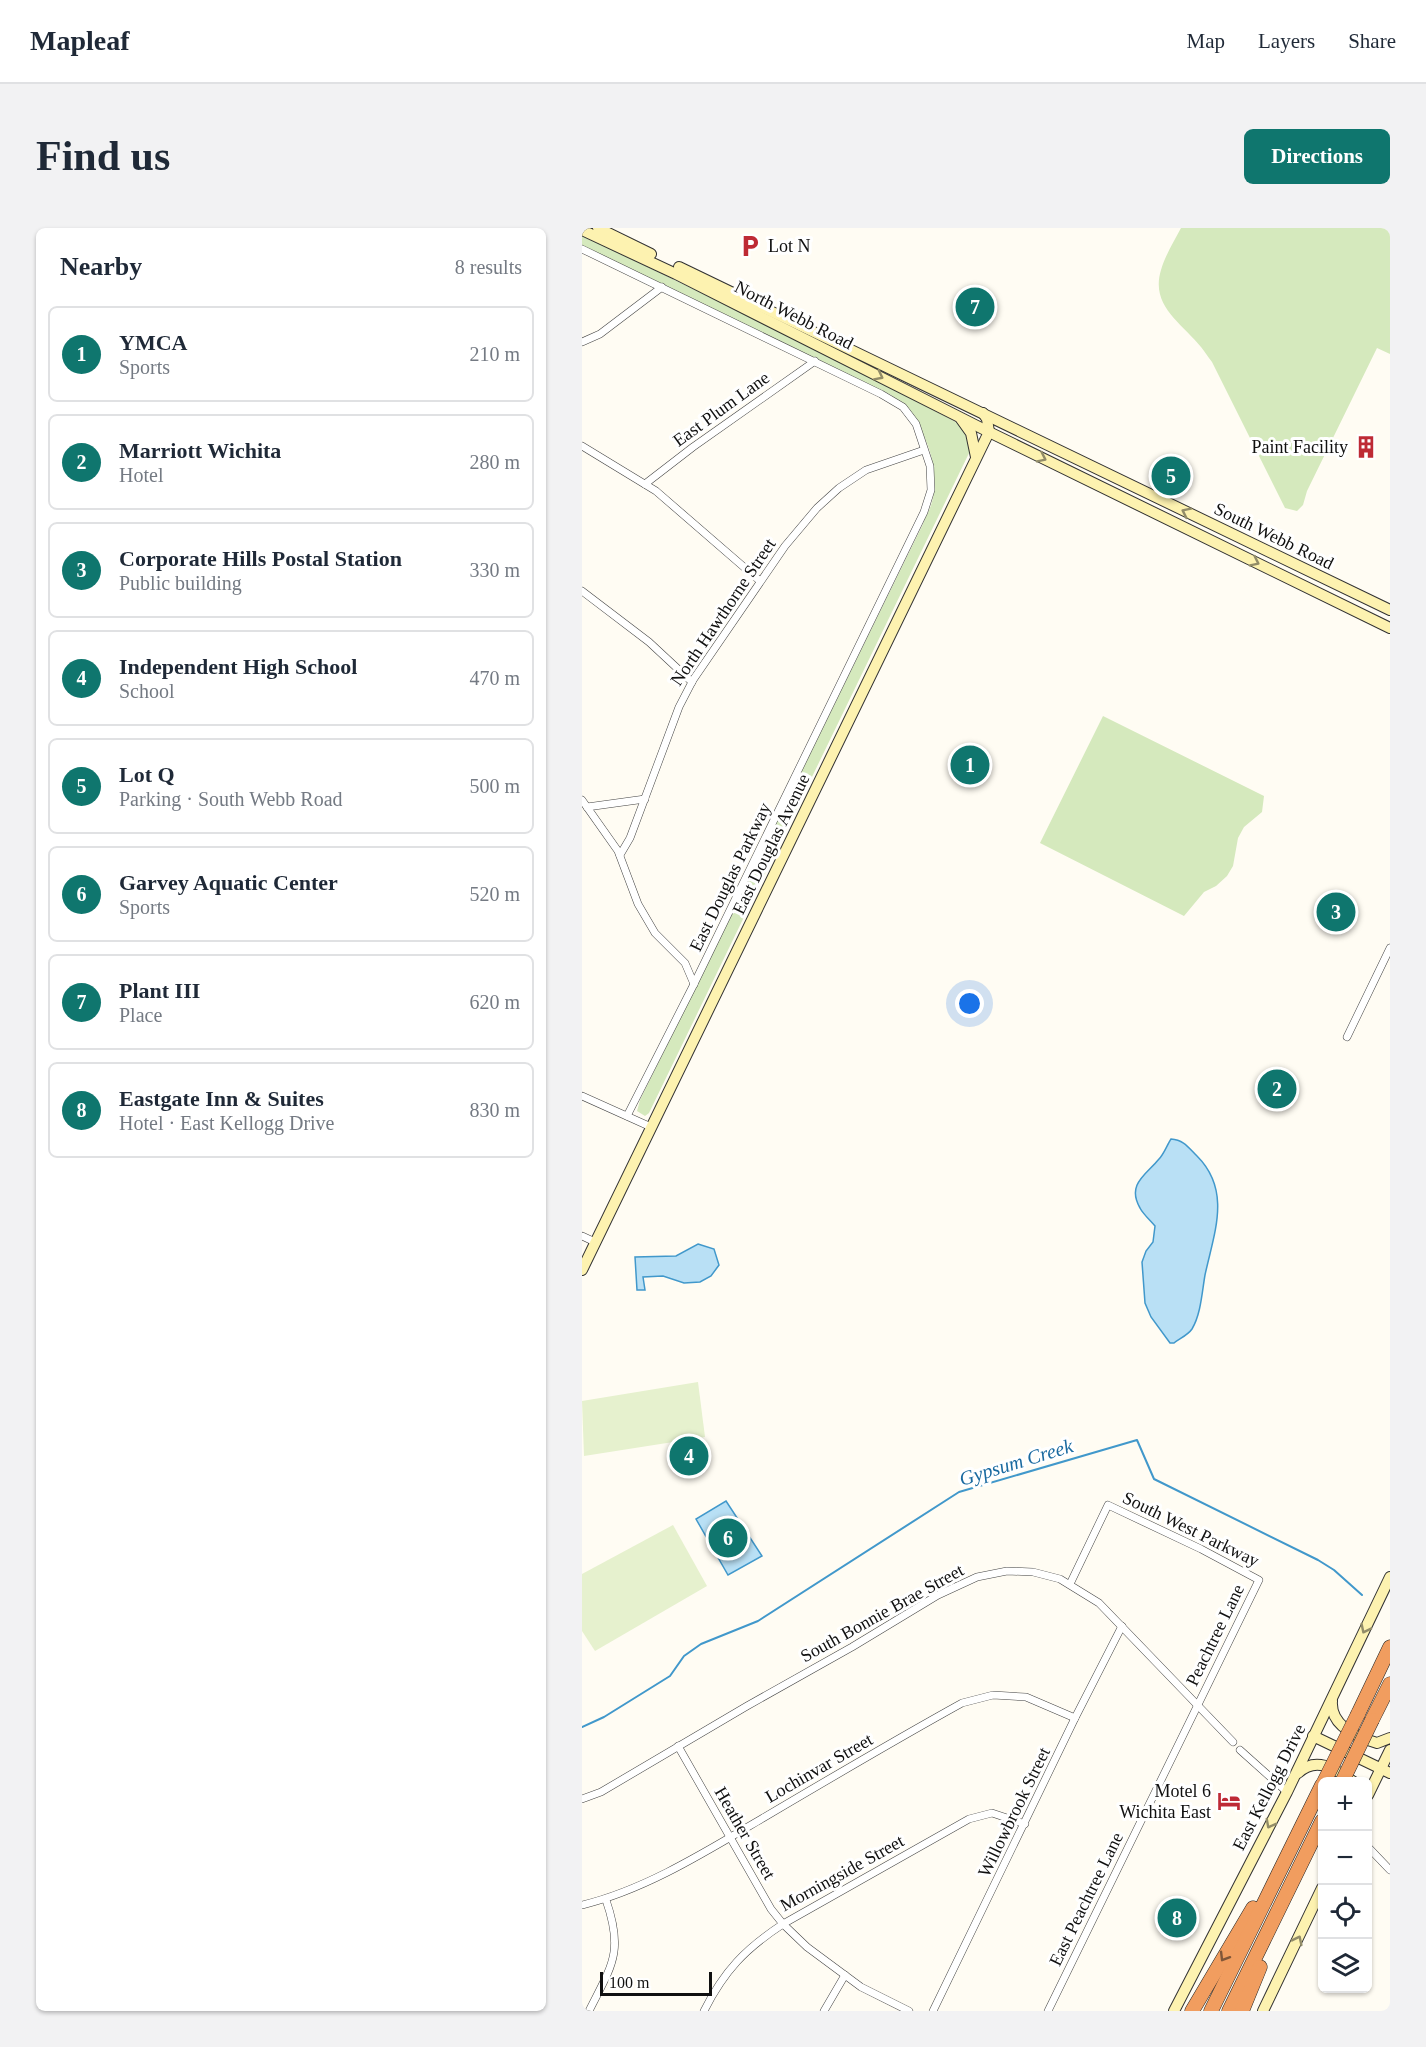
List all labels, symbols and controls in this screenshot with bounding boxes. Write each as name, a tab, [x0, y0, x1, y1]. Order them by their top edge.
text: Mapleaf	[30, 25, 130, 56]
text: Map	[1187, 29, 1225, 53]
text: Layers	[1258, 29, 1315, 53]
text: Share	[1348, 29, 1396, 53]
button: Directions	[1244, 129, 1390, 184]
text: Find us	[36, 133, 170, 179]
parking icon: Lot N	[737, 233, 763, 259]
place label: Lot N	[768, 236, 811, 256]
text: Nearby	[60, 252, 142, 281]
text: 8 results	[455, 256, 522, 278]
street label: North Webb Road	[731, 277, 857, 353]
pin: 7	[956, 284, 994, 329]
text: YMCA	[119, 330, 187, 355]
text: 1	[77, 343, 87, 365]
text: 210 m	[469, 343, 520, 365]
text: Sports	[119, 356, 170, 378]
street label: East Plum Lane	[669, 367, 773, 451]
one-way arrow	[873, 369, 884, 381]
building icon: Paint Facility	[1353, 434, 1379, 460]
place label: Paint Facility	[1252, 437, 1348, 457]
text: Marriott Wichita	[119, 438, 281, 463]
one-way arrow	[1035, 450, 1046, 462]
text: 2	[77, 451, 87, 473]
text: 280 m	[469, 451, 520, 473]
pin: 5	[1152, 454, 1190, 498]
text: Hotel	[119, 464, 163, 486]
street label: South Webb Road	[1211, 498, 1337, 574]
one-way arrow	[1181, 507, 1192, 519]
street label: North Hawthorne Street	[666, 535, 780, 689]
text: Corporate Hills Postal Station	[119, 546, 402, 571]
one-way arrow	[1248, 554, 1259, 566]
text: 3	[77, 559, 87, 581]
text: 330 m	[469, 559, 520, 581]
text: Public building	[119, 572, 242, 594]
text: Independent High School	[119, 654, 357, 679]
text: 4	[77, 667, 87, 689]
text: 470 m	[469, 667, 520, 689]
text: School	[119, 680, 175, 702]
pin: 1	[950, 742, 990, 788]
text: Lot Q	[119, 762, 175, 787]
street label: East Douglas Avenue	[728, 771, 814, 917]
text: 5	[77, 775, 87, 797]
text: 500 m	[469, 775, 520, 797]
text: Parking · South Webb Road	[119, 788, 343, 810]
street label: East Douglas Parkway	[685, 799, 775, 955]
text: Garvey Aquatic Center	[119, 870, 338, 895]
text: 6	[77, 883, 87, 905]
text: 520 m	[469, 883, 520, 905]
pin: 3	[1316, 890, 1356, 934]
text: Sports	[119, 896, 170, 918]
text: Plant III	[119, 978, 200, 1003]
your location	[955, 989, 984, 1018]
text: 7	[77, 991, 87, 1013]
text: 620 m	[469, 991, 520, 1013]
text: Place	[119, 1004, 162, 1026]
pin: 2	[1258, 1066, 1296, 1112]
text: Eastgate Inn & Suites	[119, 1086, 324, 1111]
text: 8	[77, 1099, 87, 1121]
text: 830 m	[469, 1099, 520, 1121]
text: Hotel · East Kellogg Drive	[119, 1112, 335, 1134]
pin: 4	[670, 1434, 708, 1478]
water label: Gypsum Creek	[957, 1434, 1077, 1491]
street label: South West Parkway	[1120, 1487, 1262, 1571]
pin: 6	[708, 1516, 748, 1560]
street label: South Bonnie Brae Street	[797, 1560, 967, 1666]
street label: Peachtree Lane	[1182, 1581, 1248, 1689]
one-way arrow	[1360, 1623, 1372, 1634]
street label: East Kellogg Drive	[1229, 1721, 1309, 1853]
street label: Lochinvar Street	[762, 1729, 876, 1807]
street label: Willowbrook Street	[974, 1744, 1054, 1880]
map controls	[1318, 1777, 1372, 1993]
button: +	[1318, 1777, 1372, 1831]
place label: Motel 6 Wichita East	[1119, 1781, 1211, 1822]
street label: Heather Street	[710, 1783, 780, 1883]
hotel icon: Motel 6 Wichita East	[1216, 1788, 1242, 1814]
one-way arrow	[1266, 1817, 1277, 1828]
street label: East Peachtree Lane	[1045, 1829, 1127, 1969]
street label: Morningside Street	[777, 1831, 907, 1915]
button: −	[1318, 1831, 1372, 1885]
button: locate	[1318, 1885, 1372, 1939]
pin: 8	[1158, 1896, 1196, 1940]
one-way arrow	[1290, 1935, 1302, 1946]
button: layers	[1318, 1939, 1372, 1993]
one-way arrow	[1220, 1951, 1231, 1961]
scale bar	[600, 1969, 712, 1996]
text: 100 m	[609, 1974, 649, 1991]

